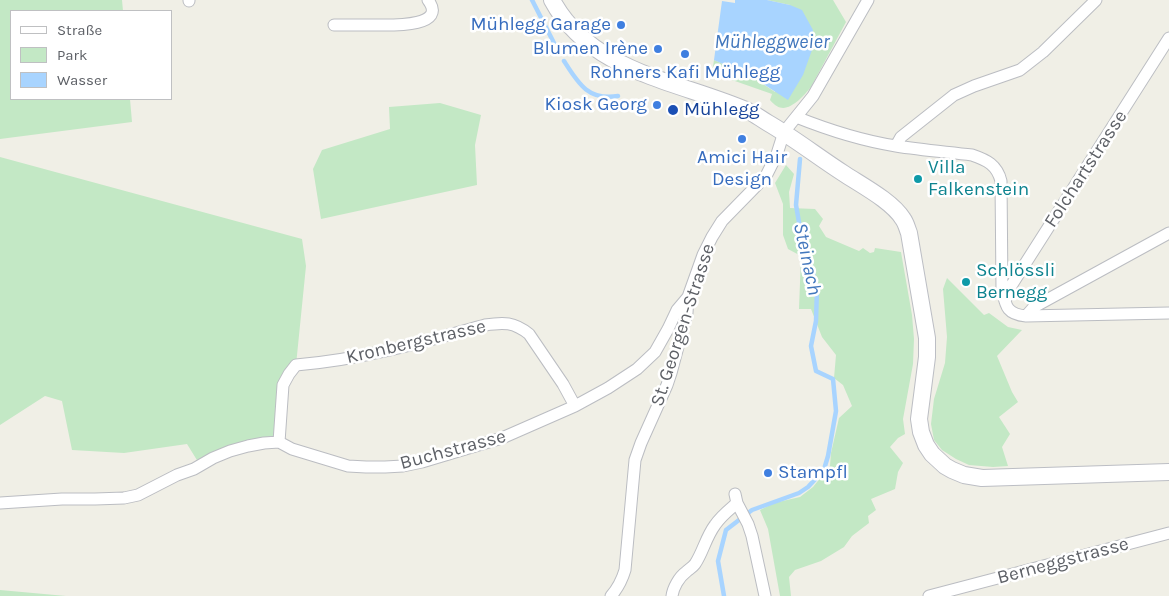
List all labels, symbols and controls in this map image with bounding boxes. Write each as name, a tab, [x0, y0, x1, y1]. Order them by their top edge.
legend	[10, 10, 172, 100]
place label: Mühlegg Garage	[470, 14, 611, 36]
marker: Mühlegg Garage	[615, 19, 627, 31]
text: Straße	[57, 21, 102, 39]
water label: Mühleggweier	[714, 30, 830, 54]
place label: Blumen Irène	[533, 38, 648, 60]
marker: Blumen Irène	[652, 43, 664, 55]
text: Park	[57, 46, 87, 64]
marker: Rohners Kafi Mühlegg	[679, 48, 691, 60]
place label: Rohners Kafi Mühlegg	[590, 62, 780, 84]
text: Wasser	[57, 71, 107, 89]
place label: Kiosk Georg	[545, 94, 647, 116]
marker: Kiosk Georg	[651, 99, 663, 111]
place label: Mühlegg	[684, 99, 760, 121]
marker: Mühlegg	[666, 103, 680, 117]
street label: Folchartstrasse	[1040, 106, 1132, 232]
marker: Amici Hair Design	[736, 133, 748, 145]
place label: Amici Hair Design	[697, 147, 787, 191]
place label: Villa Falkenstein	[928, 157, 1029, 201]
marker: Villa Falkenstein	[912, 173, 924, 185]
water label: Steinach	[788, 221, 826, 297]
street label: St. Georgen-Strasse	[646, 241, 720, 409]
place label: Schlössli Bernegg	[976, 260, 1055, 304]
marker: Schlössli Bernegg	[960, 276, 972, 288]
street label: Kronbergstrasse	[344, 315, 488, 369]
street label: Buchstrasse	[398, 425, 508, 475]
place label: Stampfl	[778, 462, 848, 484]
marker: Stampfl	[762, 467, 774, 479]
street label: Berneggstrasse	[995, 532, 1131, 590]

